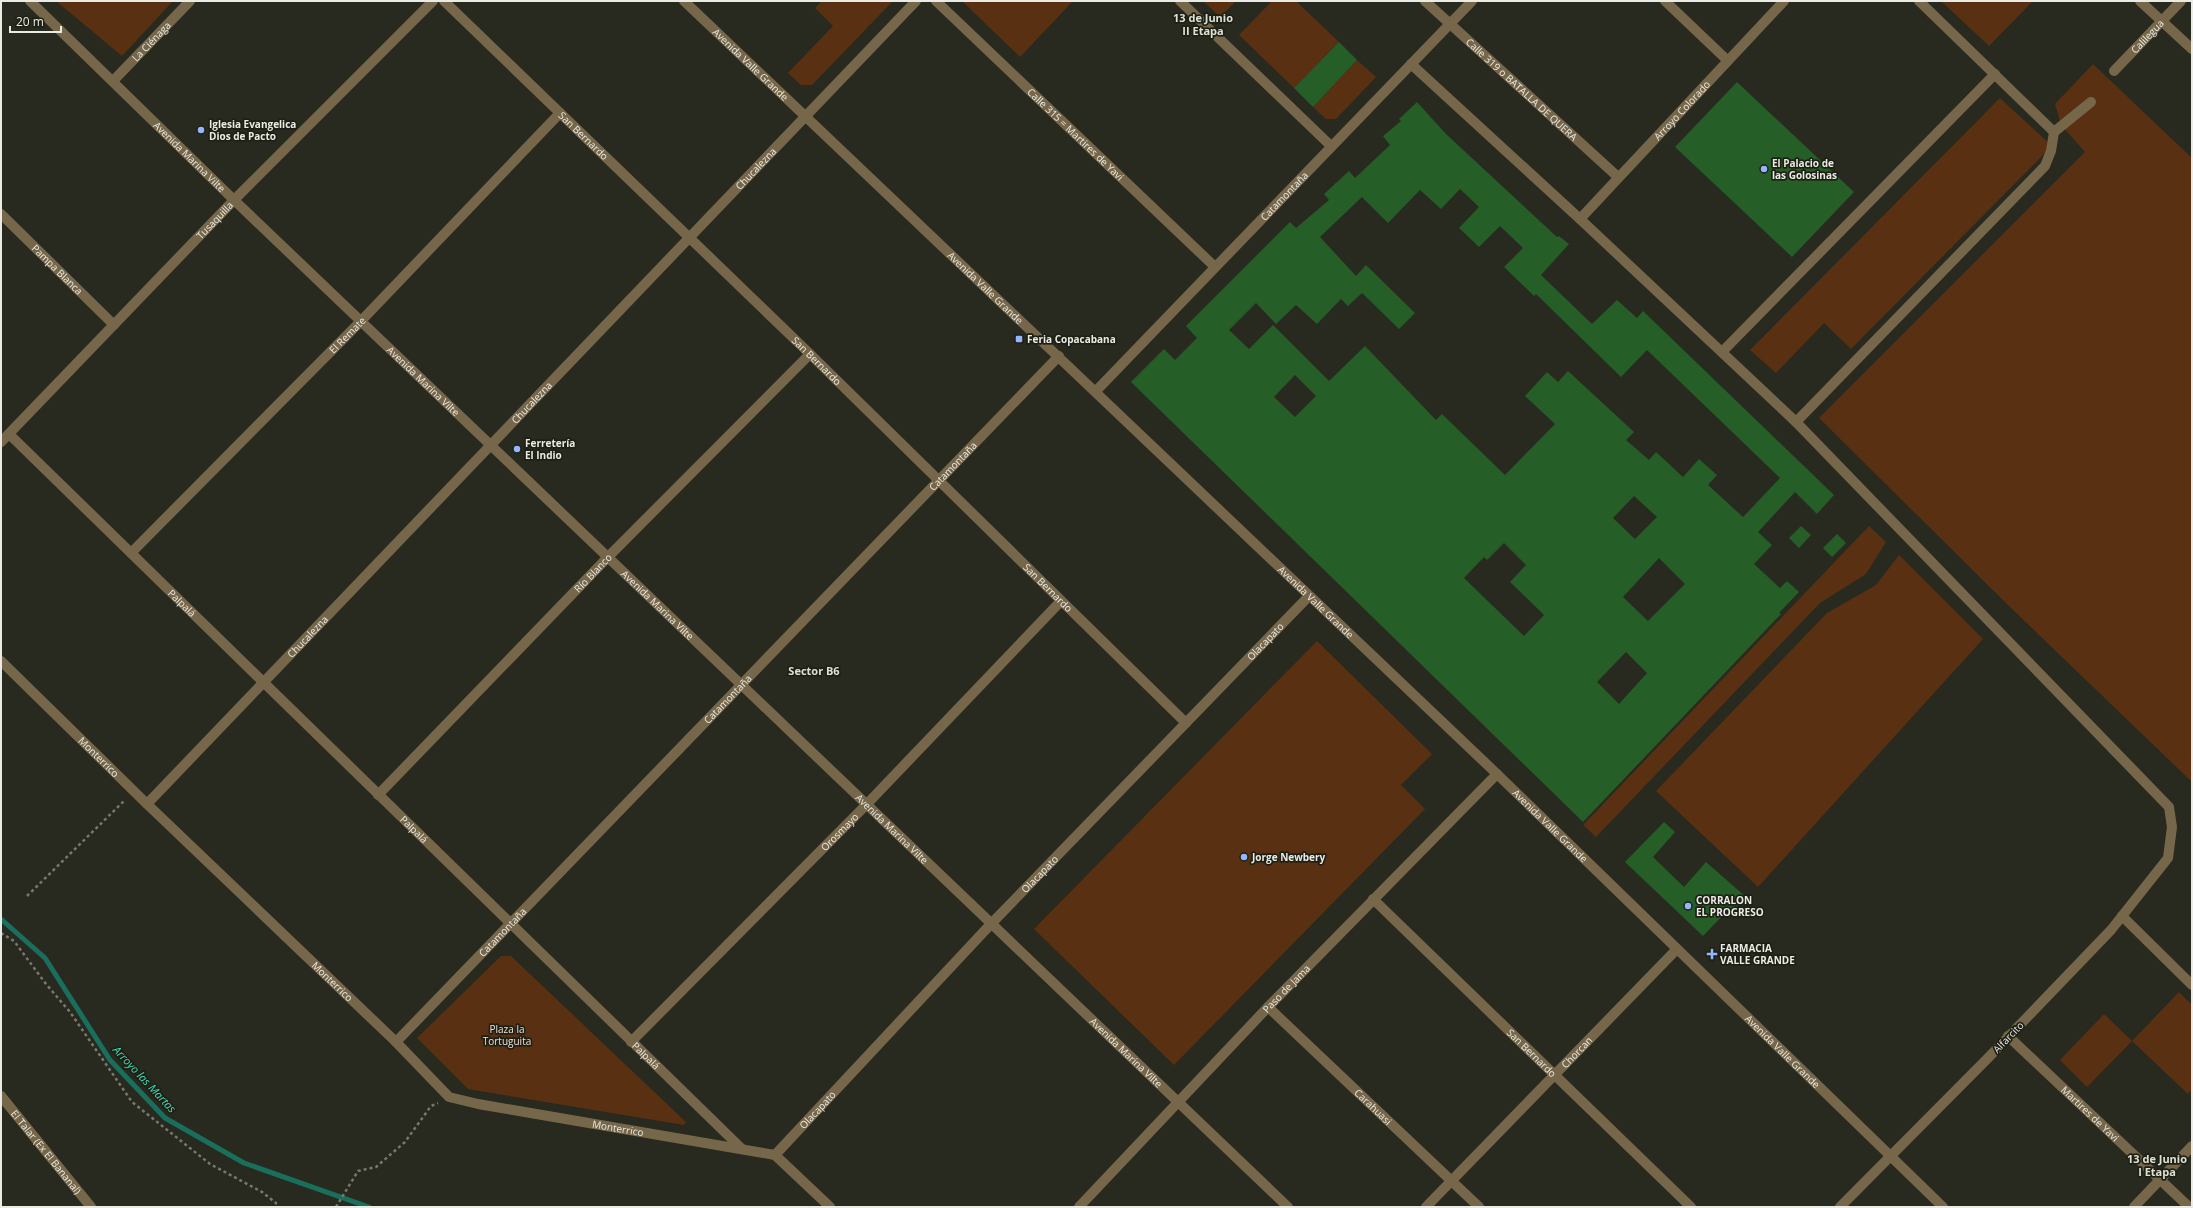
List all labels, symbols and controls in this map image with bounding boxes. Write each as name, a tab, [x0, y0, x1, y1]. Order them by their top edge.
scale bar	[10, 8, 61, 34]
district label: 13 de Junio II Etapa	[1173, 10, 1233, 38]
text: 20 m	[16, 13, 44, 30]
street label: Calilegua	[2128, 16, 2167, 56]
street label: La Ciénaga	[129, 18, 174, 64]
street label: Avenida Valle Grande	[710, 25, 792, 104]
street label: Calle 319 o BATALLA DE QUERA	[1463, 35, 1581, 144]
street label: Arroyo Colorado	[1650, 77, 1713, 143]
street label: Calle 315 = Martires de Yavi	[1024, 85, 1127, 183]
street label: San Bernardo	[556, 108, 612, 163]
place label: Iglesia Evangelica Dios de Pacto	[209, 117, 296, 143]
street label: Avenida Marina Vilte	[151, 118, 229, 195]
marker: Iglesia Evangelica Dios de Pacto	[196, 125, 206, 135]
street label: Chucalezna	[732, 144, 779, 193]
place label: El Palacio de las Golosinas	[1772, 156, 1837, 182]
marker: El Palacio de las Golosinas	[1759, 164, 1769, 174]
street label: Catamontaña	[1257, 168, 1311, 224]
street label: Tusaquilla	[193, 198, 236, 242]
street label: Pampa Blanca	[29, 241, 86, 298]
street label: Avenida Valle Grande	[945, 248, 1027, 327]
street label: El Remate	[326, 313, 369, 356]
place label: Feria Copacabana	[1027, 332, 1116, 346]
street label: San Bernardo	[789, 333, 844, 388]
marker: Feria Copacabana	[1014, 334, 1024, 344]
street label: Avenida Marina Vilte	[384, 343, 463, 419]
street label: Chucalezna	[508, 378, 555, 427]
place label: Ferretería El Indio	[525, 436, 575, 462]
street label: Catamontaña	[926, 438, 980, 494]
marker: Ferretería El Indio	[512, 444, 522, 454]
street label: Río Blanco	[571, 550, 615, 595]
street label: San Bernardo	[1020, 560, 1076, 615]
street label: Avenida Valle Grande	[1275, 562, 1357, 641]
street label: Avenida Marina Vilte	[618, 567, 697, 643]
street label: Palpalá	[165, 586, 199, 620]
street label: Chucalezna	[284, 612, 331, 661]
street label: Olacapato	[1244, 619, 1287, 663]
district label: Sector B6	[788, 663, 840, 678]
street label: Catamontaña	[700, 671, 755, 727]
street label: Monterrico	[75, 734, 122, 780]
street label: Avenida Valle Grande	[1510, 786, 1591, 866]
street label: Avenida Marina Vilte	[853, 791, 932, 867]
street label: Orosmayo	[817, 810, 861, 854]
street label: Palpalá	[397, 812, 431, 846]
place label: Jorge Newbery	[1251, 850, 1326, 864]
street label: Olacapato	[1018, 852, 1061, 896]
marker: Jorge Newbery	[1239, 852, 1249, 862]
place label: CORRALON EL PROGRESO	[1696, 893, 1764, 919]
marker: CORRALON EL PROGRESO	[1683, 901, 1693, 911]
street label: Catamontaña	[475, 904, 529, 960]
place label: FARMACIA VALLE GRANDE	[1720, 941, 1795, 967]
marker: FARMACIA VALLE GRANDE	[1707, 949, 1717, 959]
street label: Monterrico	[309, 958, 356, 1004]
street label: Paso de Jama	[1259, 961, 1313, 1016]
street label: Avenida Valle Grande	[1742, 1012, 1824, 1091]
street label: Avenida Marina Vilte	[1087, 1014, 1166, 1091]
street label: Alfarcito	[1990, 1018, 2026, 1056]
park label: Plaza la Tortuguita	[483, 1022, 531, 1048]
street label: San Bernardo	[1504, 1025, 1560, 1080]
street label: Chorcan	[1558, 1033, 1595, 1071]
street label: Palpalá	[629, 1039, 663, 1072]
water label: Arroyo las Martas	[109, 1042, 180, 1116]
street label: Martires de Yavi	[2058, 1083, 2122, 1144]
street label: Carahuasi	[1351, 1086, 1395, 1128]
street label: Olacapato	[796, 1088, 839, 1132]
street label: El Talar (Ex El Bananal)	[8, 1107, 85, 1197]
street label: Monterrico	[591, 1117, 645, 1139]
district label: 13 de Junio I Etapa	[2127, 1151, 2187, 1179]

